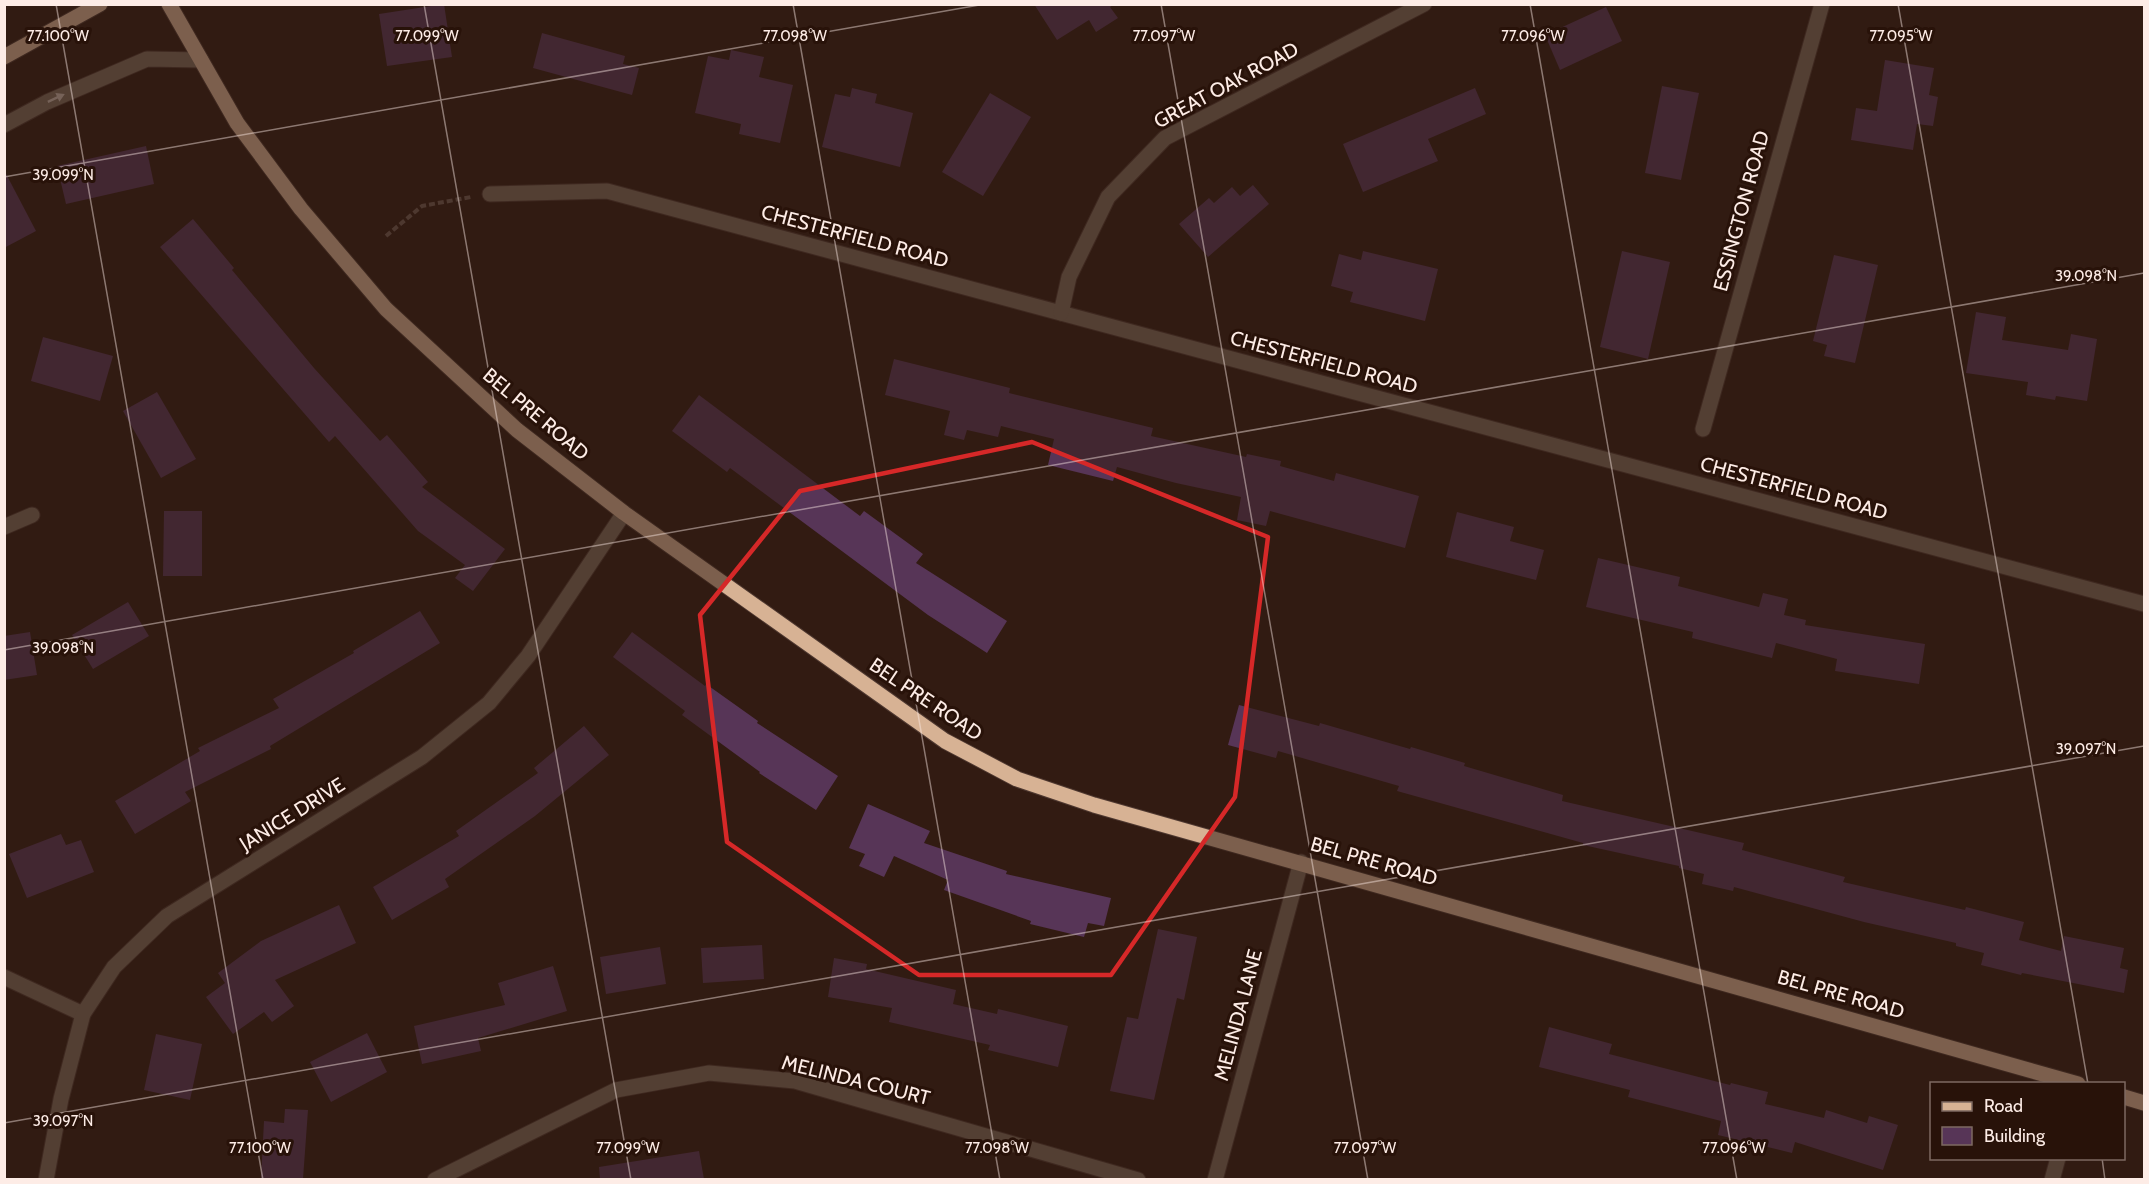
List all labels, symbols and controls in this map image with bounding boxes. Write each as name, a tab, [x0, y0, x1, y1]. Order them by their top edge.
text: 77.100°W	[27, 27, 90, 45]
text: 77.099°W	[395, 27, 460, 45]
text: 77.098°W	[763, 27, 828, 45]
text: 77.097°W	[1133, 27, 1196, 45]
text: 77.096°W	[1501, 27, 1565, 45]
text: 77.095°W	[1869, 27, 1933, 45]
street label: GREAT OAK ROAD	[1150, 37, 1302, 133]
one-way arrow	[48, 93, 66, 103]
street label: ESSINGTON ROAD	[1708, 128, 1774, 294]
text: 39.099°N	[32, 166, 94, 184]
street label: CHESTERFIELD ROAD	[759, 199, 951, 273]
text: 39.098°N	[2055, 267, 2117, 285]
street label: CHESTERFIELD ROAD	[1228, 325, 1420, 399]
street label: BEL PRE ROAD	[478, 363, 594, 465]
street label: CHESTERFIELD ROAD	[1698, 451, 1890, 525]
text: 39.098°N	[32, 639, 94, 657]
street label: BEL PRE ROAD	[865, 652, 987, 746]
text: 39.097°N	[2056, 740, 2116, 758]
street label: JANICE DRIVE	[234, 772, 349, 856]
street label: BEL PRE ROAD	[1308, 831, 1440, 891]
street label: MELINDA LANE	[1209, 947, 1267, 1083]
street label: BEL PRE ROAD	[1775, 964, 1907, 1024]
street label: MELINDA COURT	[779, 1050, 933, 1110]
legend	[1930, 1082, 2125, 1160]
text: Road	[1984, 1095, 2023, 1117]
text: 39.097°N	[33, 1112, 93, 1130]
text: Building	[1984, 1125, 2046, 1147]
text: 77.100°W	[229, 1139, 292, 1157]
text: 77.099°W	[596, 1139, 661, 1157]
text: 77.098°W	[965, 1139, 1030, 1157]
text: 77.097°W	[1334, 1139, 1397, 1157]
text: 77.096°W	[1702, 1139, 1766, 1157]

